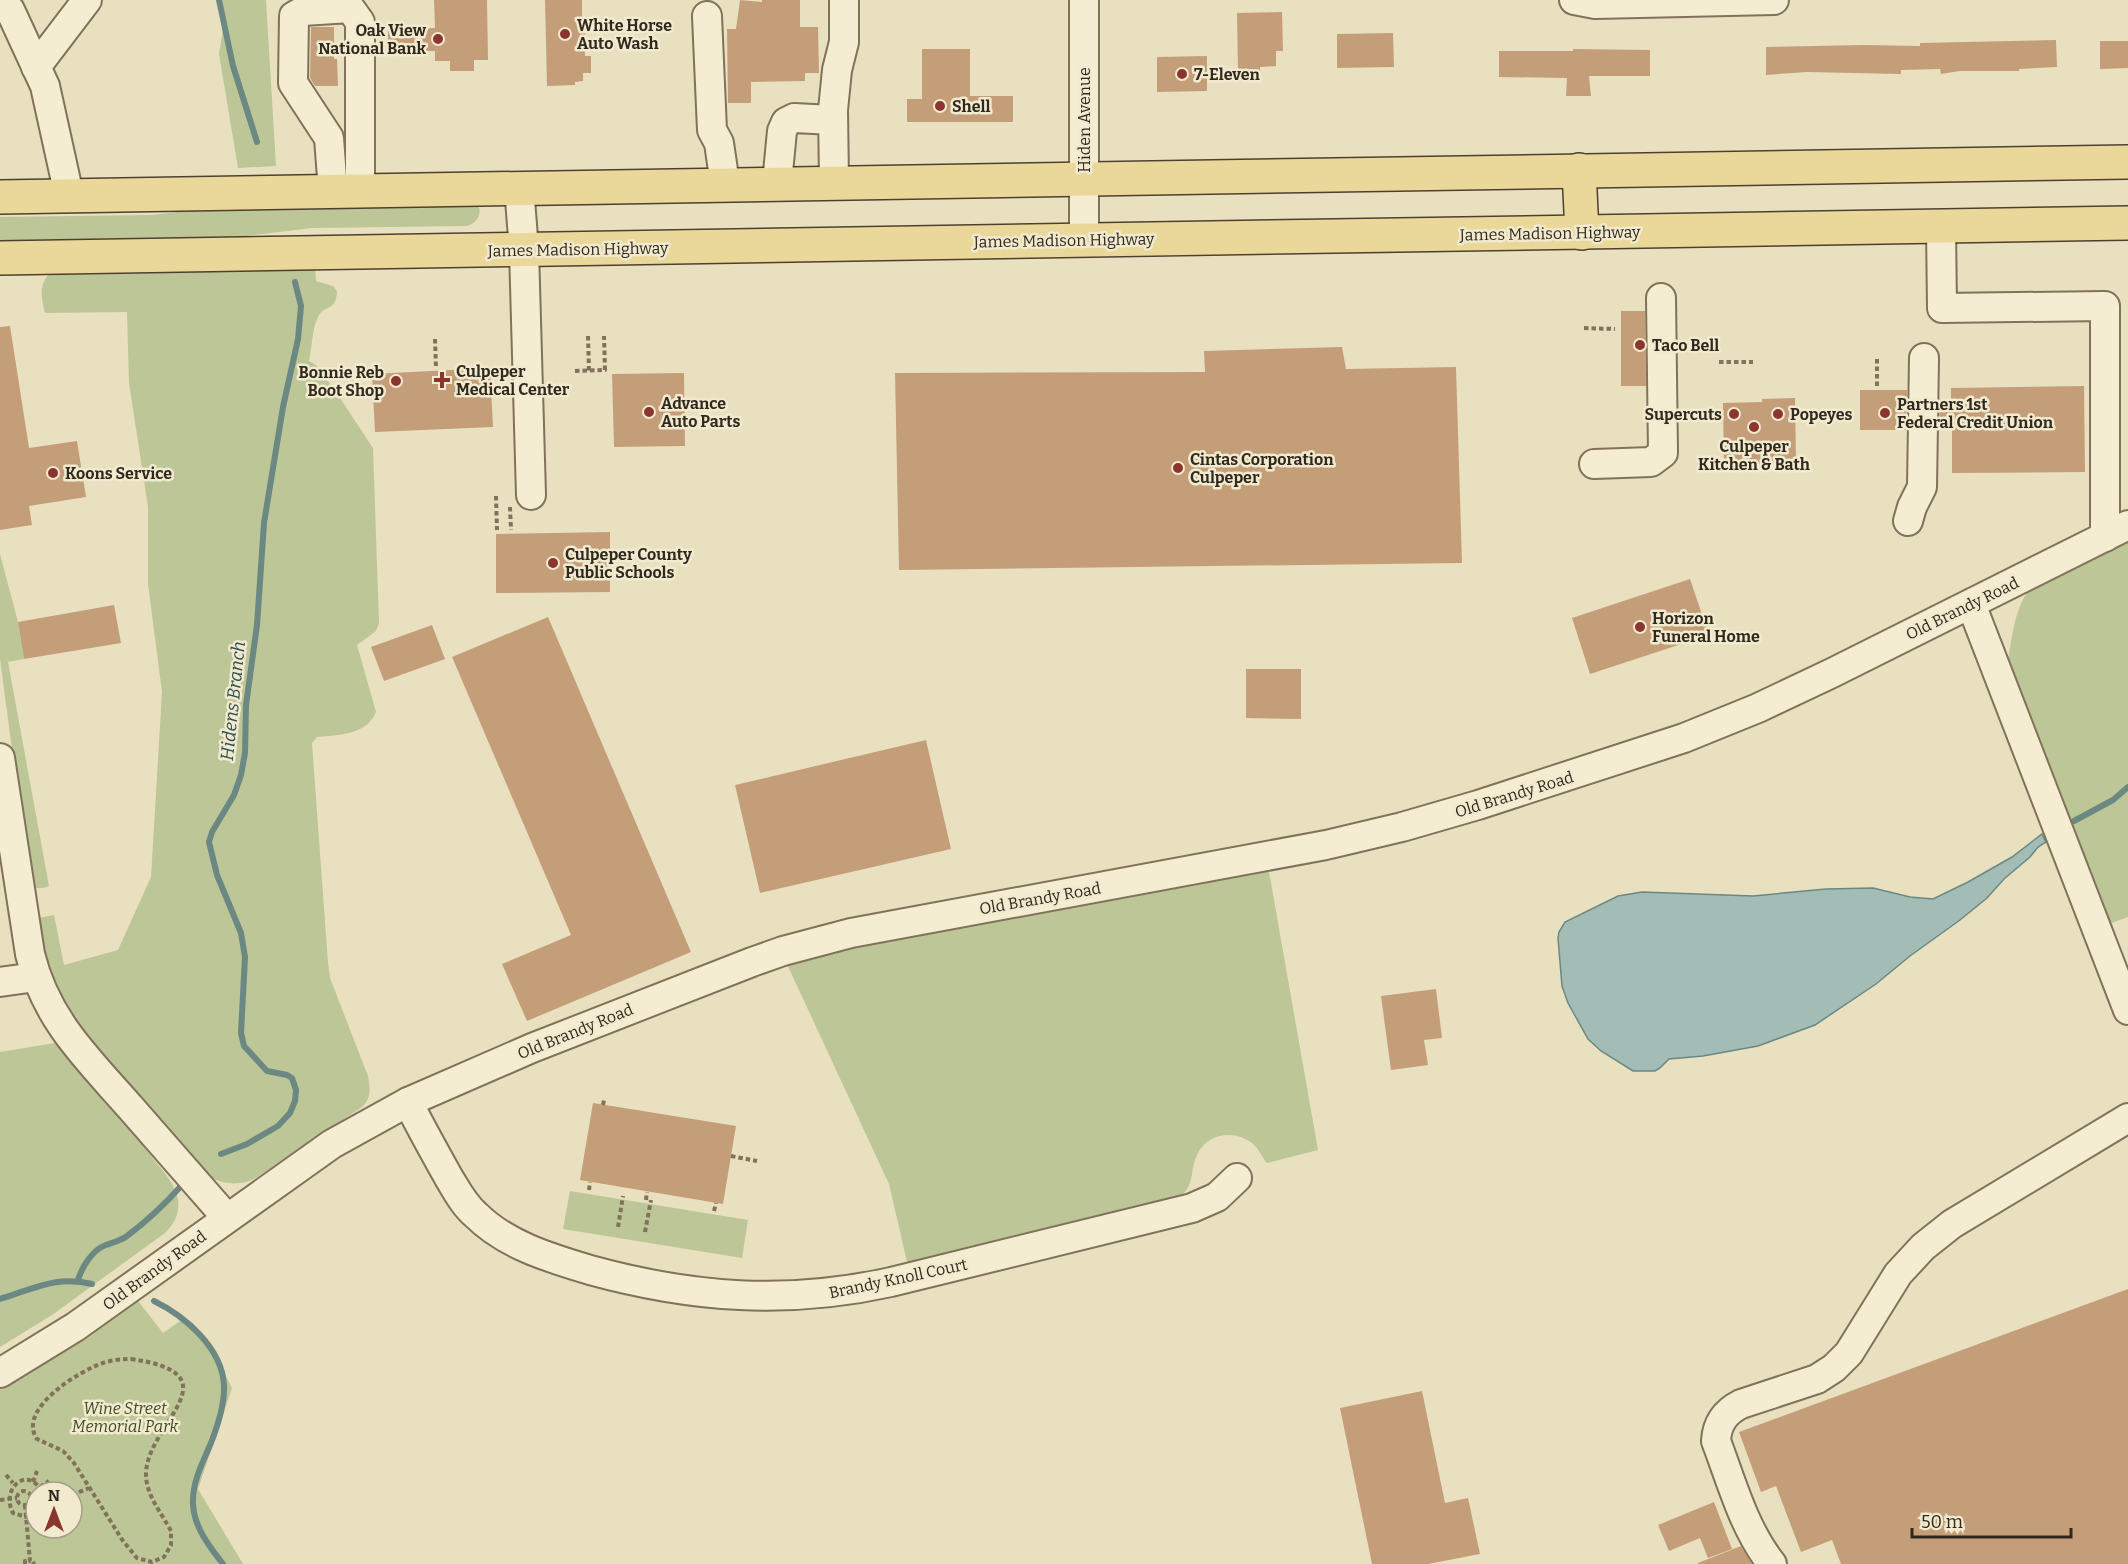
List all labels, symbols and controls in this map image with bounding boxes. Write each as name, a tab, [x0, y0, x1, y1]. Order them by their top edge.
place label: White Horse Auto Wash	[577, 16, 672, 53]
place label: Oak View National Bank	[318, 21, 427, 58]
marker: White Horse Auto Wash	[558, 27, 572, 41]
marker: Oak View National Bank	[431, 32, 445, 46]
place label: 7-Eleven	[1194, 65, 1261, 84]
street label: Hiden Avenue	[1075, 67, 1094, 173]
marker: 7-Eleven	[1175, 67, 1189, 81]
place label: Shell	[952, 97, 990, 116]
marker: Shell	[933, 99, 947, 113]
street label: James Madison Highway	[1458, 222, 1641, 245]
street label: James Madison Highway	[972, 229, 1155, 252]
street label: James Madison Highway	[486, 238, 669, 261]
place label: Taco Bell	[1652, 336, 1719, 355]
marker: Taco Bell	[1633, 338, 1647, 352]
place label: Culpeper Medical Center	[456, 362, 570, 399]
place label: Bonnie Reb Boot Shop	[299, 363, 384, 400]
marker: Culpeper Medical Center	[433, 371, 451, 389]
marker: Bonnie Reb Boot Shop	[389, 374, 403, 388]
place label: Advance Auto Parts	[661, 394, 740, 431]
place label: Partners 1st Federal Credit Union	[1897, 395, 2054, 432]
marker: Advance Auto Parts	[642, 405, 656, 419]
place label: Supercuts	[1645, 405, 1722, 424]
place label: Popeyes	[1790, 405, 1852, 424]
marker: Partners 1st Federal Credit Union	[1878, 406, 1892, 420]
marker: Supercuts	[1727, 407, 1741, 421]
marker: Popeyes	[1771, 407, 1785, 421]
marker: Culpeper Kitchen & Bath	[1747, 420, 1761, 434]
place label: Culpeper Kitchen & Bath	[1698, 437, 1810, 474]
place label: Cintas Corporation Culpeper	[1190, 450, 1334, 487]
marker: Cintas Corporation Culpeper	[1171, 461, 1185, 475]
place label: Koons Service	[65, 464, 172, 483]
marker: Koons Service	[46, 466, 60, 480]
place label: Culpeper County Public Schools	[565, 545, 692, 582]
marker: Culpeper County Public Schools	[546, 556, 560, 570]
street label: Old Brandy Road	[1903, 573, 2022, 644]
place label: Horizon Funeral Home	[1652, 609, 1760, 646]
marker: Horizon Funeral Home	[1633, 620, 1647, 634]
water label: Hidens Branch	[216, 640, 250, 762]
street label: Old Brandy Road	[1453, 767, 1576, 822]
street label: Old Brandy Road	[978, 878, 1103, 919]
street label: Old Brandy Road	[515, 999, 636, 1063]
street label: Old Brandy Road	[99, 1226, 210, 1314]
street label: Brandy Knoll Court	[827, 1254, 969, 1302]
park label: Wine Street Memorial Park	[72, 1399, 178, 1436]
north arrow	[24, 1480, 84, 1540]
text: N	[48, 1486, 60, 1505]
scale bar	[1912, 1501, 2071, 1539]
text: 50 m	[1921, 1511, 1963, 1533]

